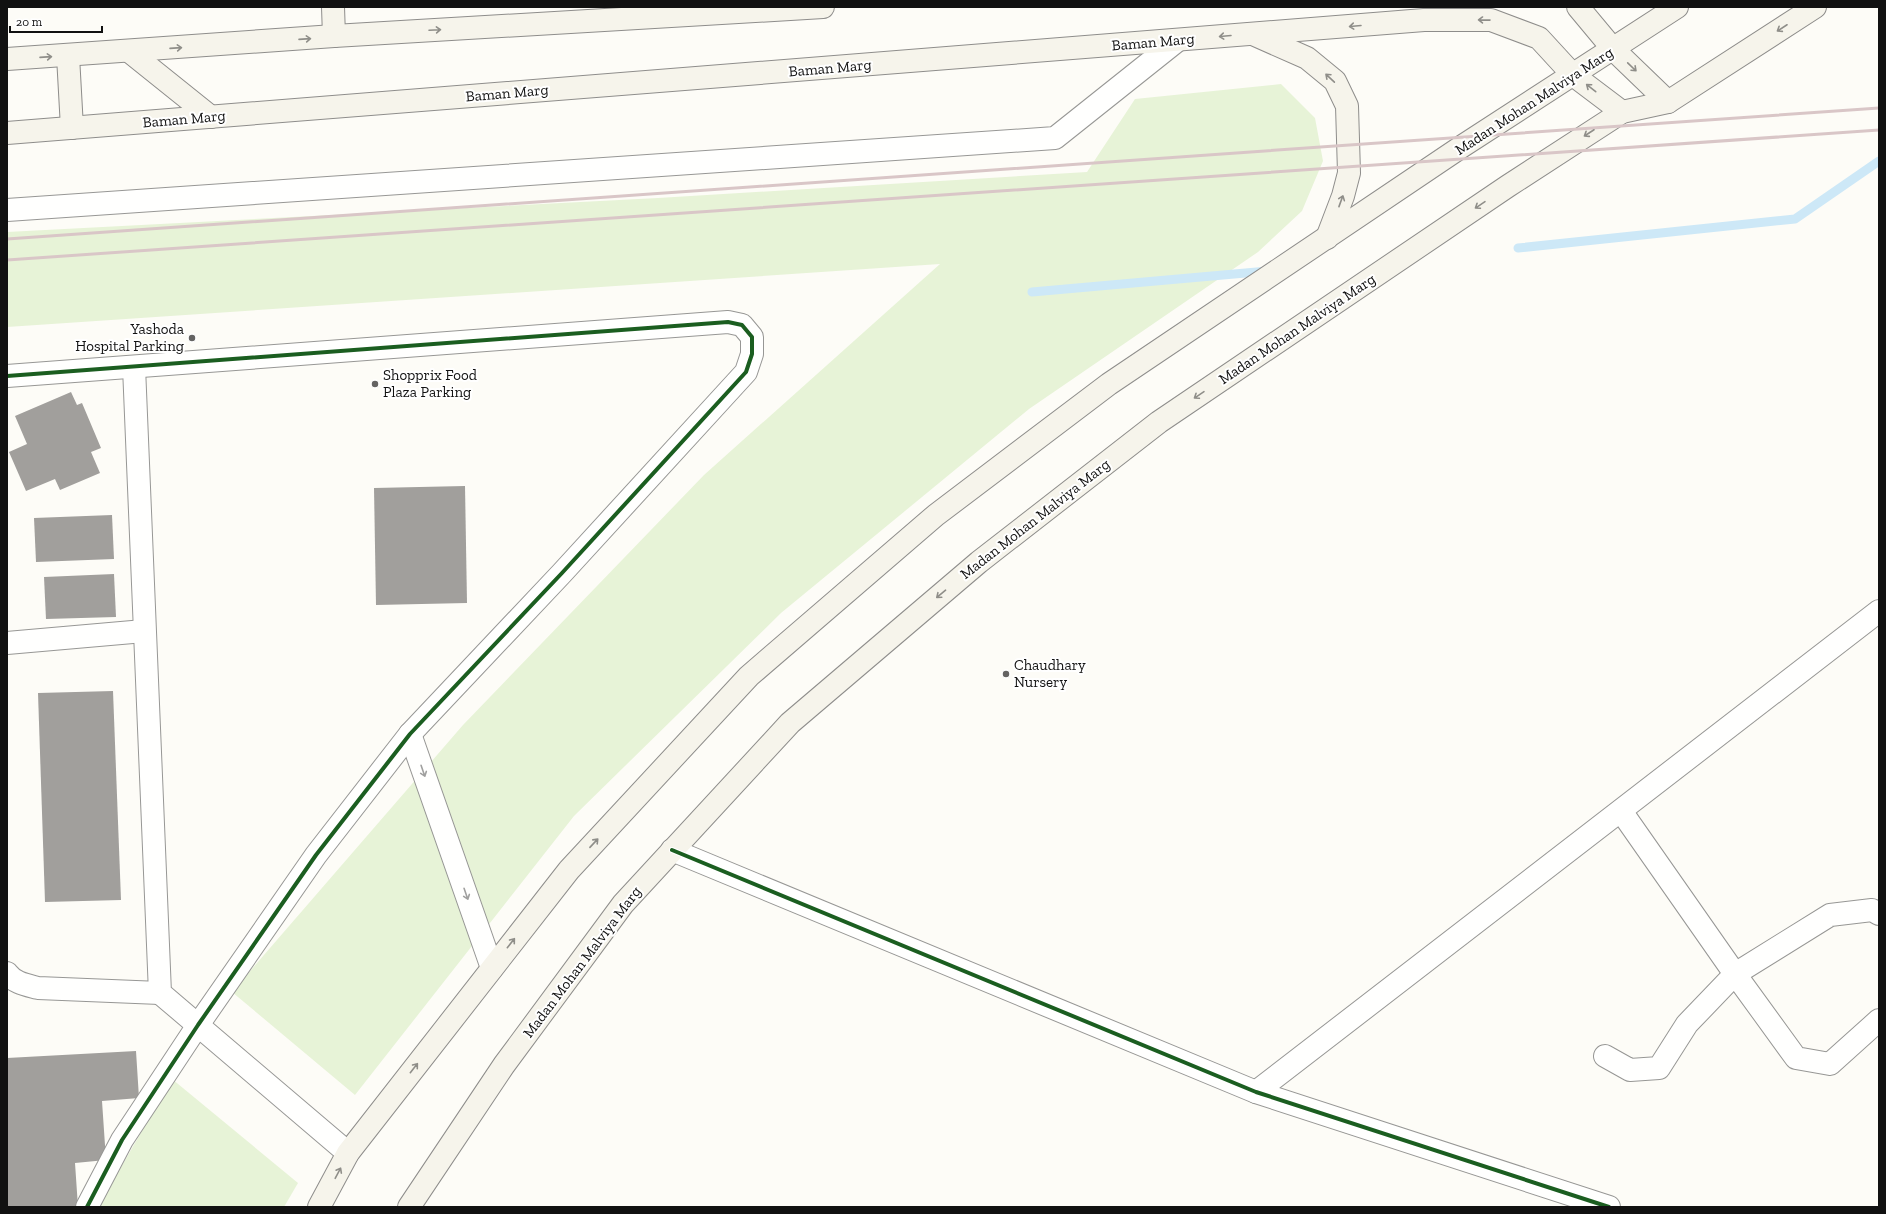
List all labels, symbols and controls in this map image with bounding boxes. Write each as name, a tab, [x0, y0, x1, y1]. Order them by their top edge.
scale bar	[10, 8, 102, 34]
text: 20 m	[16, 15, 43, 29]
one-way arrow	[1478, 16, 1491, 24]
one-way arrow	[1349, 22, 1362, 29]
one-way arrow	[1777, 24, 1788, 32]
one-way arrow	[428, 27, 441, 34]
street label: Baman Marg	[1111, 29, 1195, 55]
one-way arrow	[1219, 33, 1232, 40]
one-way arrow	[298, 35, 311, 42]
street label: Madan Mohan Malviya Marg	[1452, 43, 1616, 159]
one-way arrow	[169, 45, 182, 52]
one-way arrow	[39, 54, 52, 61]
street label: Baman Marg	[788, 55, 872, 81]
one-way arrow	[1627, 62, 1637, 72]
one-way arrow	[1325, 73, 1335, 82]
street label: Baman Marg	[465, 80, 549, 106]
one-way arrow	[1585, 84, 1596, 93]
street label: Baman Marg	[142, 106, 226, 132]
one-way arrow	[1583, 130, 1595, 138]
one-way arrow	[1337, 196, 1345, 208]
one-way arrow	[1475, 201, 1486, 209]
street label: Madan Mohan Malviya Marg	[1215, 270, 1379, 388]
place label: Yashoda Hospital Parking	[75, 320, 184, 355]
marker: Yashoda Hospital Parking	[187, 333, 197, 343]
place label: Shopprix Food Plaza Parking	[383, 366, 478, 401]
marker: Shopprix Food Plaza Parking	[370, 379, 380, 389]
one-way arrow	[1193, 391, 1204, 399]
street label: Madan Mohan Malviya Marg	[957, 455, 1113, 583]
one-way arrow	[935, 590, 946, 599]
place label: Chaudhary Nursery	[1014, 656, 1086, 691]
marker: Chaudhary Nursery	[1001, 669, 1011, 679]
one-way arrow	[420, 764, 427, 777]
one-way arrow	[589, 838, 599, 848]
street label: Madan Mohan Malviya Marg	[519, 883, 645, 1041]
one-way arrow	[463, 887, 470, 900]
one-way arrow	[507, 938, 516, 949]
one-way arrow	[410, 1062, 418, 1073]
one-way arrow	[334, 1167, 342, 1179]

